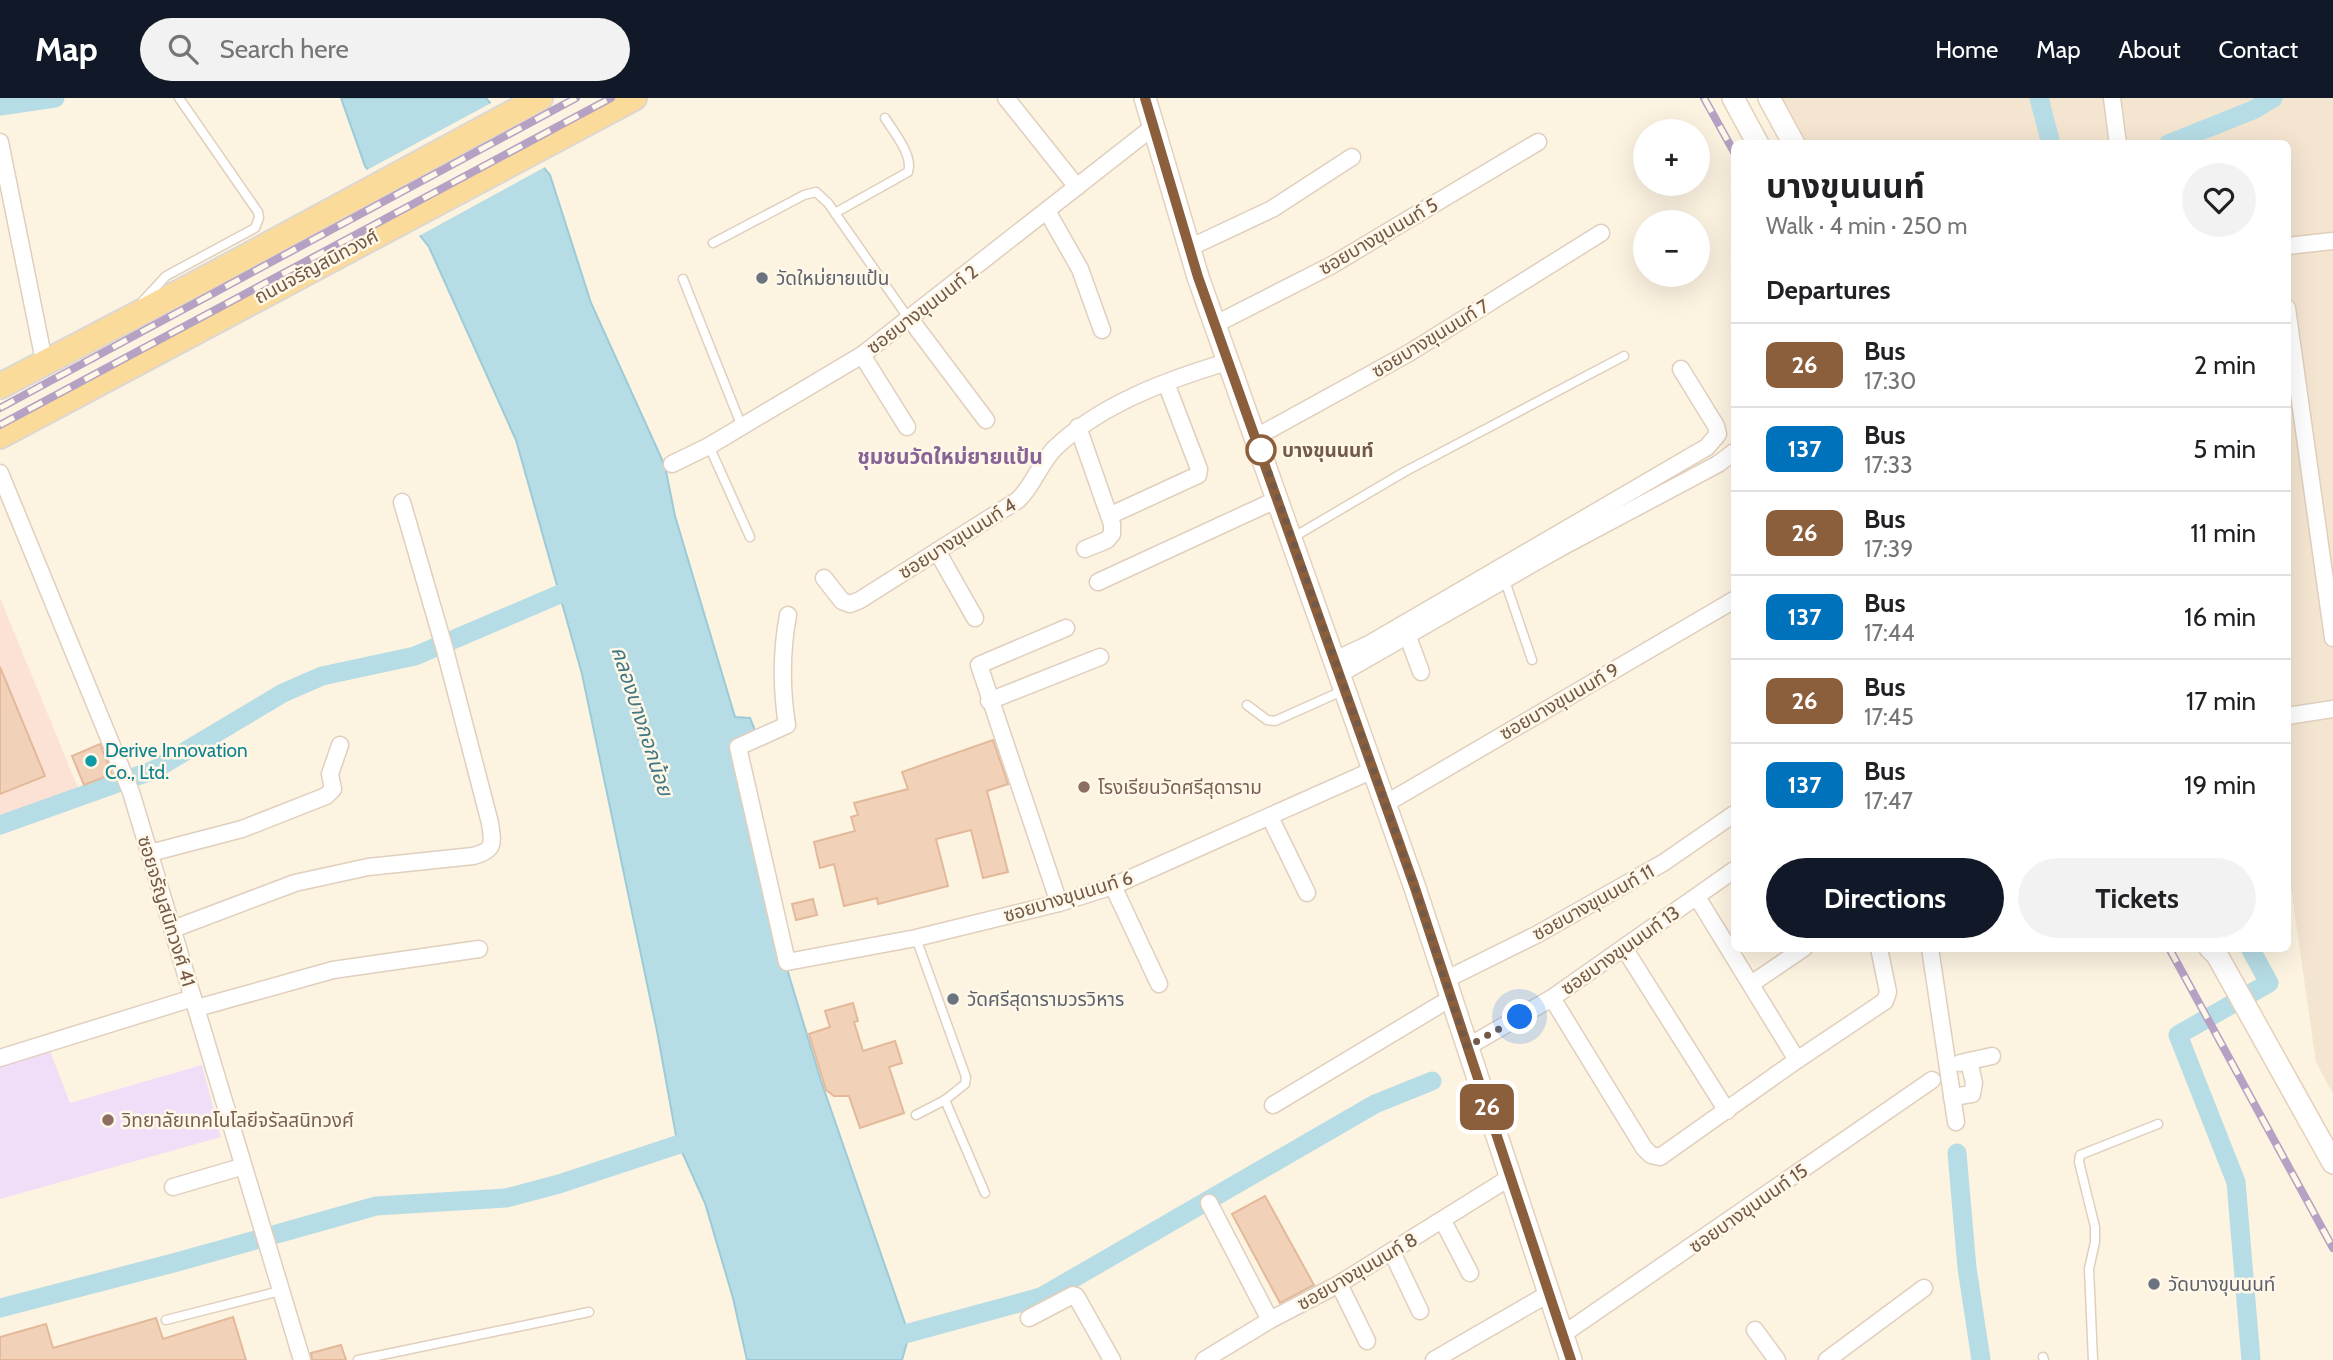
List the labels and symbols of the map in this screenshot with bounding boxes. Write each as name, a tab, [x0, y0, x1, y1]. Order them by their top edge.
street label: ซอยบางขุนนนท์ 5	[1315, 193, 1442, 280]
street label: ถนนจรัญสนิทวงศ์	[250, 224, 382, 309]
street label: ซอยบางขุนนนท์ 2	[862, 260, 982, 359]
place label: วัดใหม่ยายแป้น	[776, 267, 889, 290]
marker: วัดใหม่ยายแป้น	[754, 270, 770, 286]
street label: ซอยบางขุนนนท์ 7	[1367, 294, 1494, 383]
marker: บางขุนนนท์	[1246, 435, 1276, 465]
place label: บางขุนนนท์	[1282, 439, 1373, 462]
district label: ชุมชนวัดใหม่ยายแป้น	[857, 444, 1043, 470]
street label: ซอยบางขุนนนท์ 4	[894, 493, 1020, 584]
water label: คลองบางกอกน้อย	[607, 643, 679, 800]
street label: ซอยบางขุนนนท์ 9	[1495, 658, 1623, 745]
place label: Derive Innovation Co., Ltd.	[105, 739, 248, 784]
marker: Derive Innovation Co., Ltd.	[83, 753, 99, 769]
place label: โรงเรียนวัดศรีสุดาราม	[1098, 776, 1262, 799]
marker: โรงเรียนวัดศรีสุดาราม	[1076, 779, 1092, 795]
street label: ซอยจรัญสนิทวงศ์ 41	[133, 833, 200, 989]
street label: ซอยบางขุนนนท์ 11	[1528, 859, 1658, 945]
street label: ซอยบางขุนนนท์ 6	[1001, 866, 1136, 927]
street label: ซอยบางขุนนนท์ 13	[1556, 901, 1684, 1000]
place label: วัดศรีสุดารามวรวิหาร	[967, 988, 1124, 1011]
marker: วัดศรีสุดารามวรวิหาร	[945, 991, 961, 1007]
your location	[1502, 999, 1537, 1034]
line badge: 26	[1456, 1084, 1518, 1130]
place label: วิทยาลัยเทคโนโลยีจรัลสนิทวงศ์	[122, 1109, 354, 1132]
marker: วิทยาลัยเทคโนโลยีจรัลสนิทวงศ์	[100, 1112, 116, 1128]
street label: ซอยบางขุนนนท์ 15	[1684, 1159, 1812, 1258]
street label: ซอยบางขุนนนท์ 8	[1293, 1228, 1421, 1315]
place label: วัดบางขุนนนท์	[2168, 1273, 2275, 1296]
marker: วัดบางขุนนนท์	[2146, 1276, 2162, 1292]

